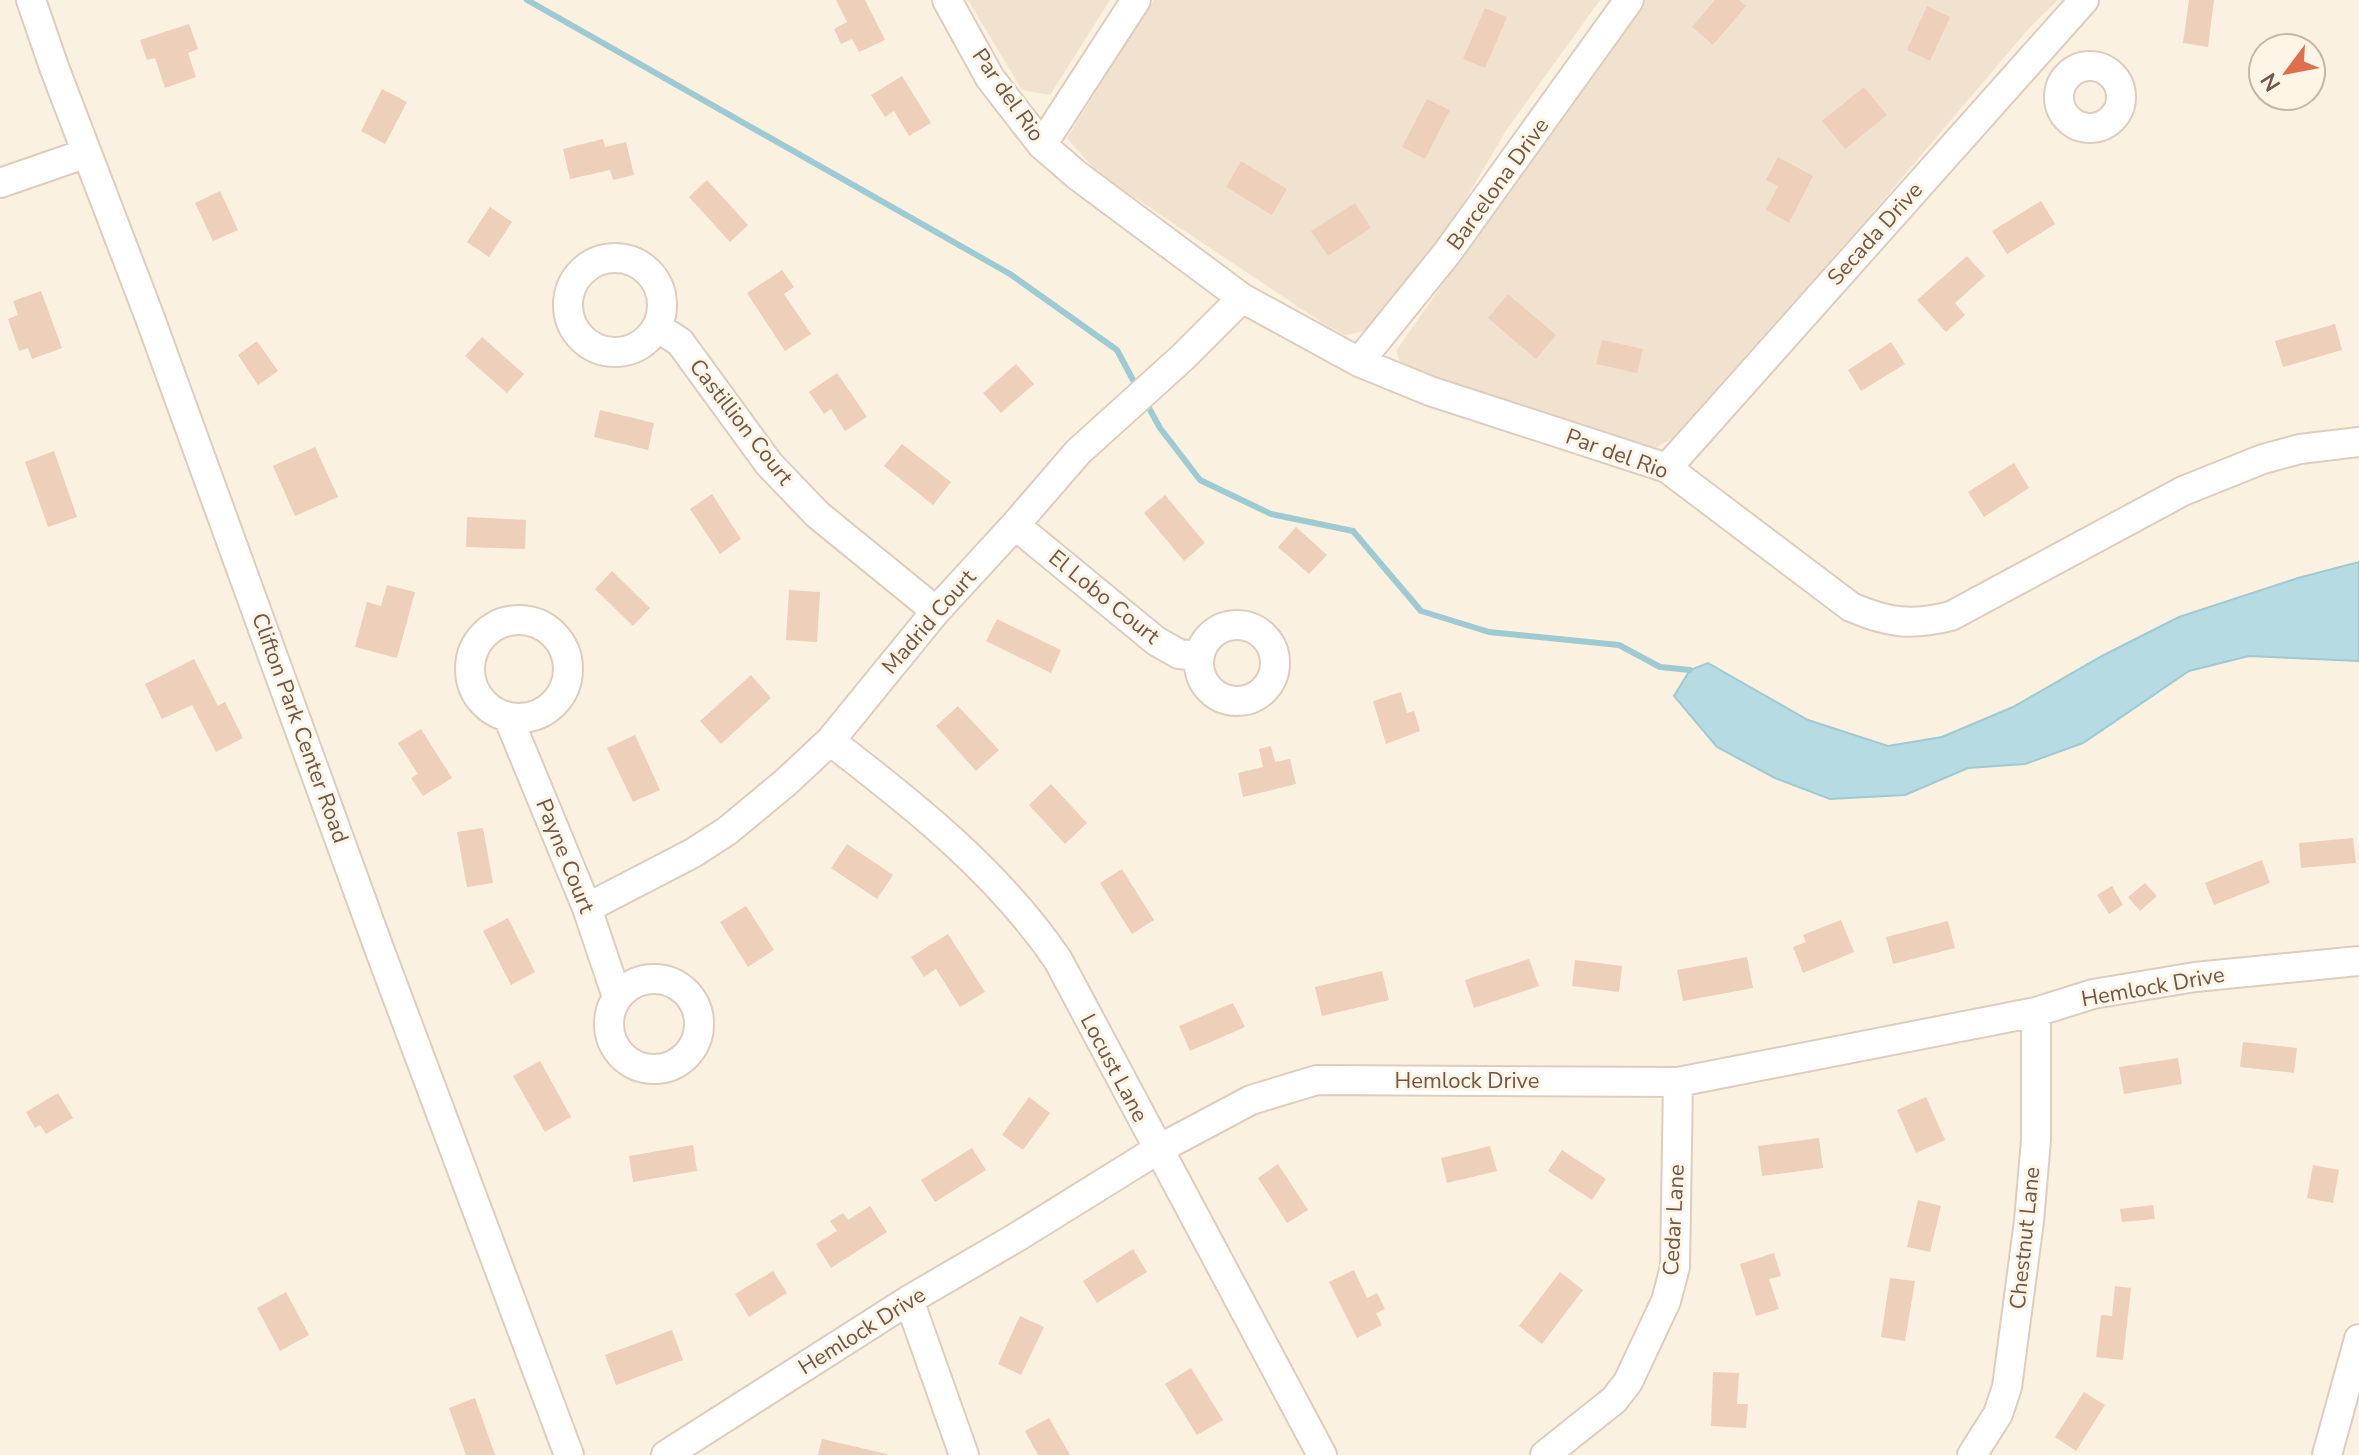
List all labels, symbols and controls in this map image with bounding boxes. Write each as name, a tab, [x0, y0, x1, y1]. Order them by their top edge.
north arrow	[2247, 32, 2327, 112]
street label: Par del Rio	[965, 42, 1051, 148]
text: N	[2254, 67, 2288, 97]
street label: Barcelona Drive	[1440, 112, 1556, 256]
street label: Secada Drive	[1821, 176, 1929, 292]
street label: Castillion Court	[682, 353, 800, 492]
street label: Par del Rio	[1561, 422, 1673, 486]
street label: El Lobo Court	[1042, 543, 1166, 651]
street label: Madrid Court	[875, 563, 983, 681]
street label: Clifton Park Center Road	[244, 609, 356, 847]
street label: Payne Court	[528, 794, 602, 918]
street label: Hemlock Drive	[2079, 960, 2227, 1014]
street label: Locust Lane	[1073, 1009, 1155, 1127]
street label: Hemlock Drive	[1395, 1066, 1539, 1096]
street label: Cedar Lane	[1656, 1164, 1692, 1276]
street label: Chestnut Lane	[2003, 1165, 2047, 1311]
street label: Hemlock Drive	[793, 1280, 931, 1382]

